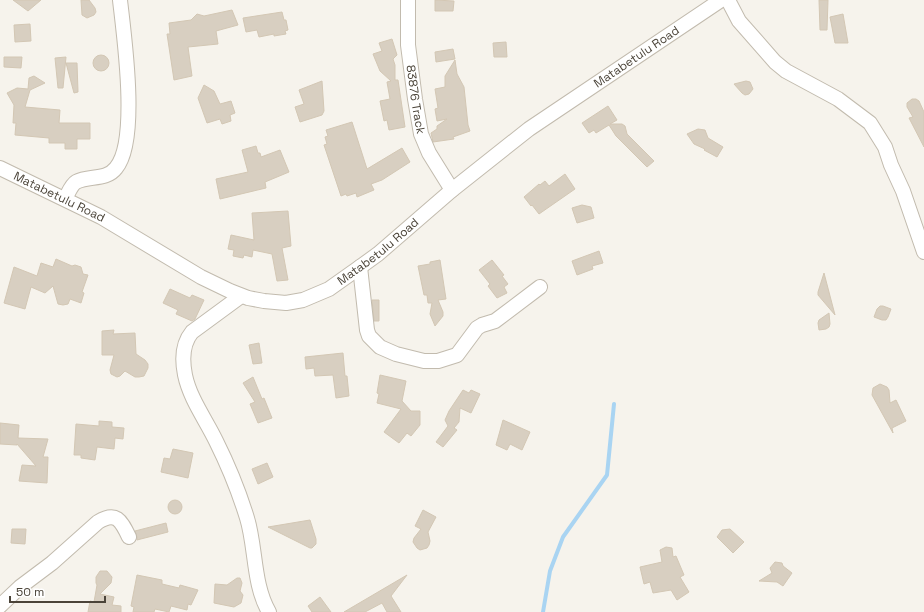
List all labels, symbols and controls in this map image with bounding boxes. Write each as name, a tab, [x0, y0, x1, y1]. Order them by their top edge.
street label: Matabetulu Road	[591, 22, 682, 91]
street label: 83876 Track	[403, 64, 429, 136]
street label: Matabetulu Road	[11, 168, 108, 226]
street label: Matabetulu Road	[334, 214, 422, 289]
scale bar	[10, 578, 105, 604]
text: 50 m	[16, 584, 44, 600]

